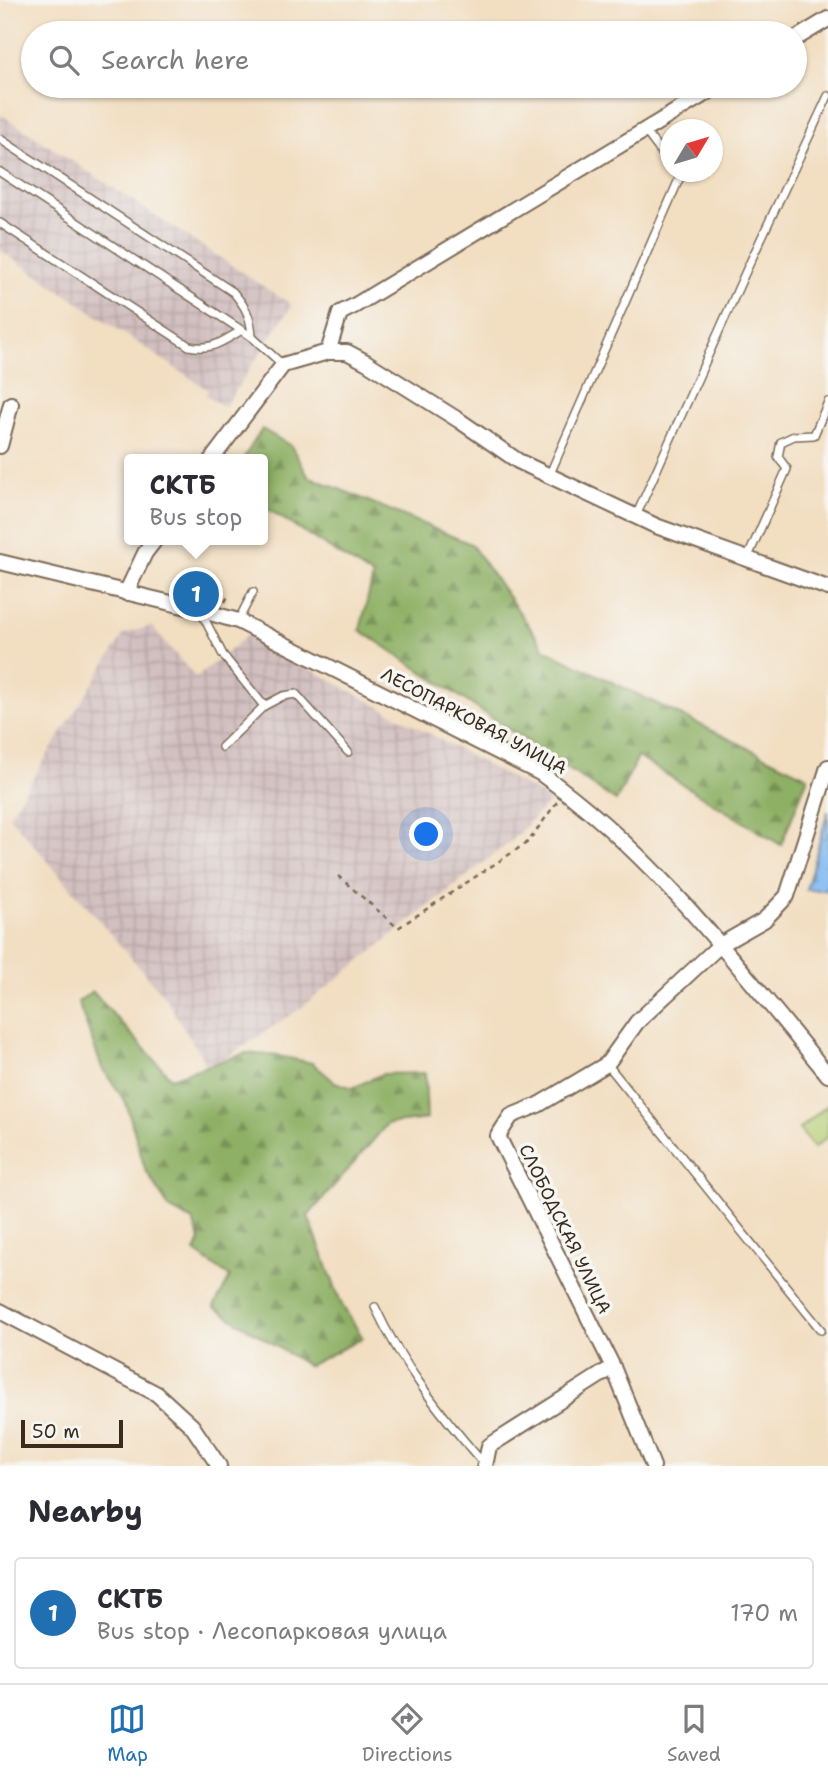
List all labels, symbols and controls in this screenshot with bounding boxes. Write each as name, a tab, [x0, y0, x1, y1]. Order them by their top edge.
search box	[21, 21, 807, 98]
icon: search	[45, 41, 83, 79]
text: Search here	[101, 42, 250, 77]
north arrow	[660, 119, 723, 182]
popup	[124, 454, 268, 545]
text: СКТБ	[150, 467, 216, 502]
text: Bus stop	[150, 502, 242, 532]
pin: 1	[173, 568, 219, 620]
street label: ЛЕСОПАРКОВАЯ УЛИЦА	[377, 662, 571, 780]
your location	[409, 817, 443, 851]
street label: СЛОБОДСКАЯ УЛИЦА	[513, 1140, 617, 1318]
scale bar	[21, 1417, 122, 1449]
text: 50 m	[32, 1419, 80, 1444]
text: Nearby	[28, 1491, 143, 1532]
text: СКТБ	[97, 1581, 163, 1616]
text: 1	[48, 1598, 58, 1628]
text: 170 m	[730, 1598, 798, 1628]
text: Bus stop · Лесопарковая улица	[97, 1616, 447, 1646]
tab: Map	[107, 1700, 148, 1767]
tab: Directions	[362, 1700, 453, 1767]
tab: Saved	[667, 1700, 721, 1767]

